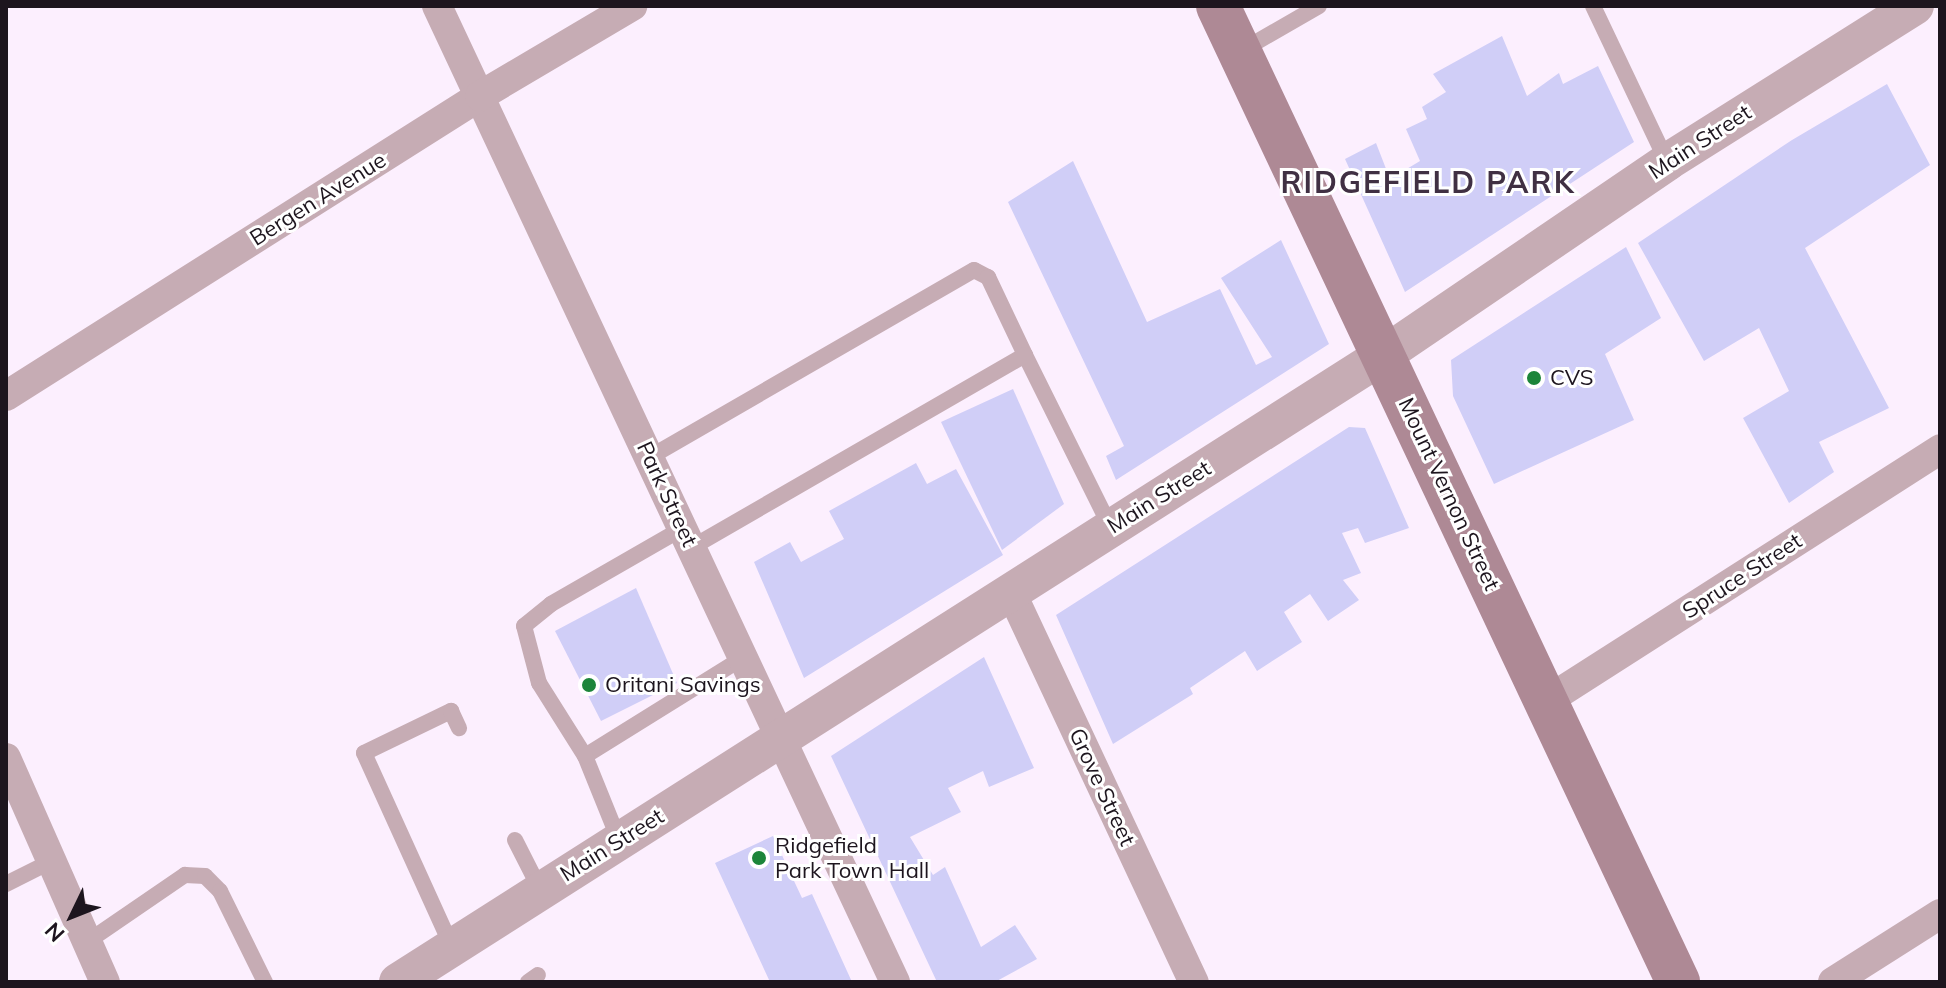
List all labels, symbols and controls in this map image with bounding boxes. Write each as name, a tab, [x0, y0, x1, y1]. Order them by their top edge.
street label: Main Street	[1644, 99, 1756, 185]
street label: Bergen Avenue	[245, 147, 391, 251]
district label: RIDGEFIELD PARK	[1280, 164, 1576, 200]
place label: CVS	[1550, 365, 1593, 391]
marker: CVS	[1525, 369, 1543, 387]
street label: Mount Vernon Street	[1393, 394, 1505, 594]
street label: Park Street	[631, 437, 703, 551]
street label: Main Street	[1102, 455, 1216, 539]
street label: Spruce Street	[1677, 528, 1807, 624]
place label: Oritani Savings	[605, 672, 761, 698]
marker: Oritani Savings	[580, 676, 598, 694]
street label: Grove Street	[1063, 724, 1141, 850]
street label: Main Street	[555, 803, 669, 887]
place label: Ridgefield Park Town Hall	[775, 832, 929, 884]
marker: Ridgefield Park Town Hall	[750, 849, 768, 867]
north arrow	[32, 876, 112, 956]
text: N	[39, 917, 70, 948]

